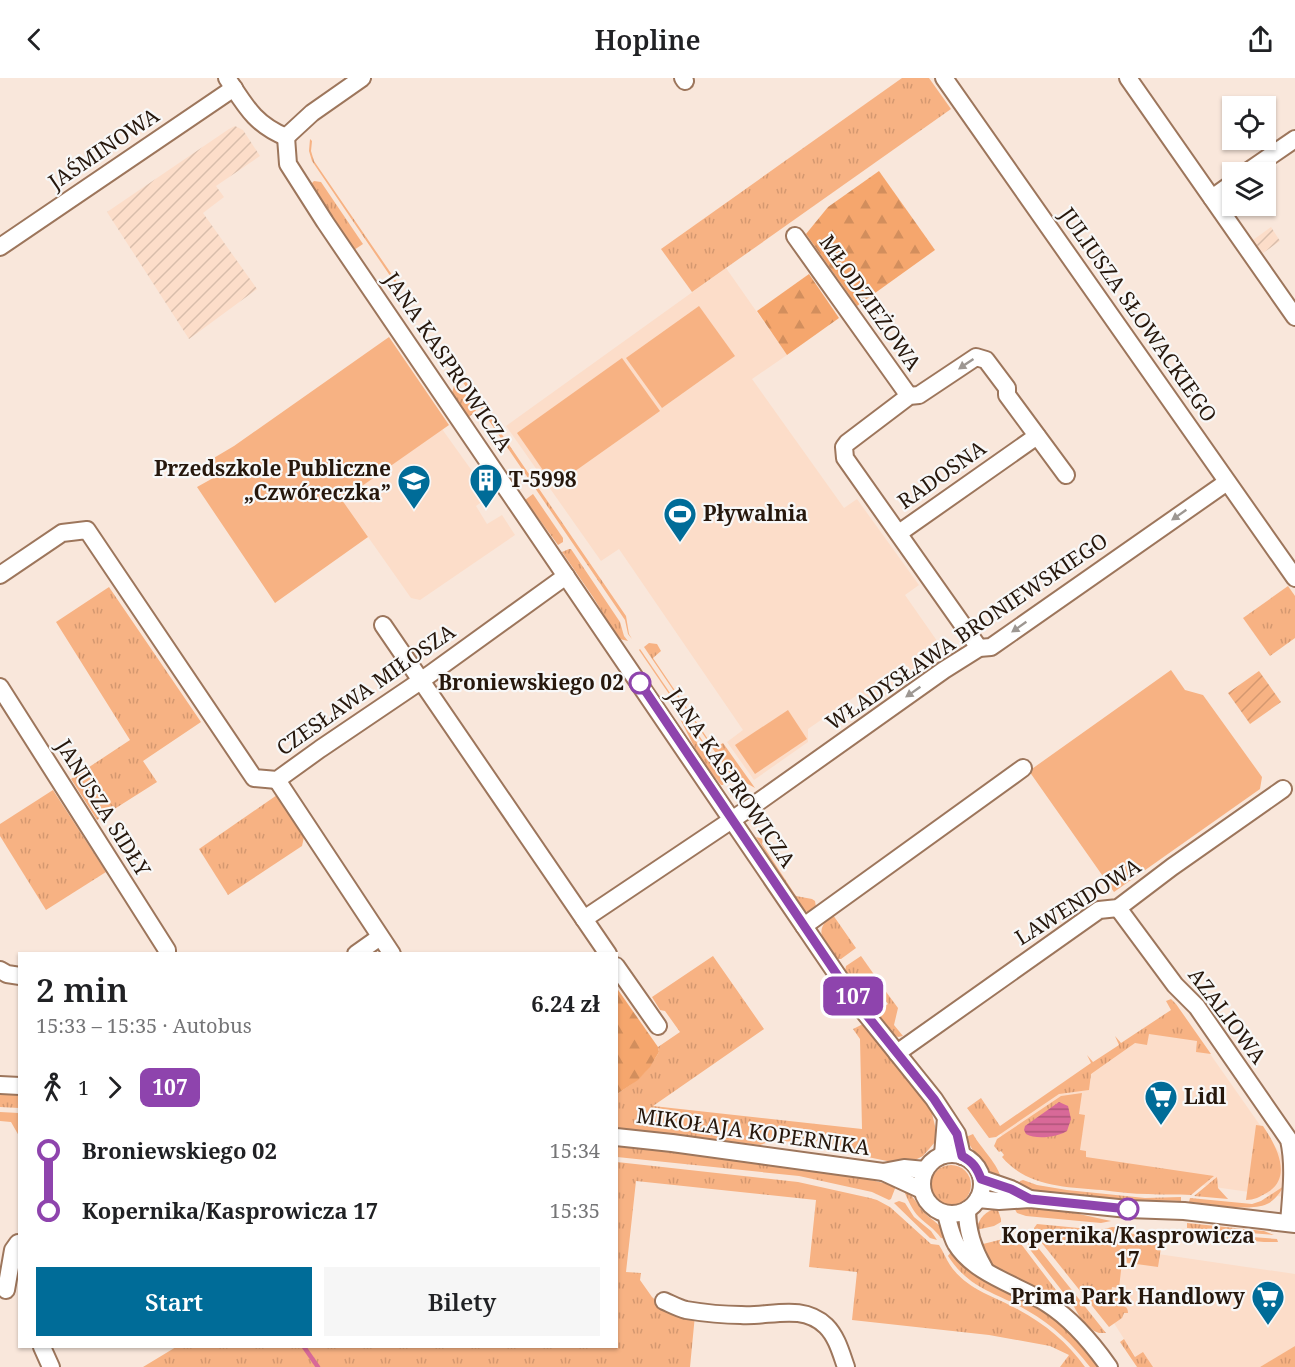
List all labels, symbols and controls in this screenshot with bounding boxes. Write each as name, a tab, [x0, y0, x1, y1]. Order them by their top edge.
text: Hopline	[594, 21, 701, 58]
icon: back	[18, 23, 51, 56]
icon: share	[1244, 23, 1277, 56]
map controls	[1222, 96, 1276, 216]
button: locate	[1222, 96, 1276, 150]
street label: JAŚMINOWA	[42, 101, 164, 196]
button: layers	[1222, 162, 1276, 216]
street label: JULIUSZA SŁOWACKIEGO	[1053, 201, 1224, 427]
street label: MŁODZIEŻOWA	[814, 229, 928, 376]
street label: JANA KASPROWICZA	[378, 266, 519, 457]
one-way arrow	[958, 358, 974, 370]
street label: RADOSNA	[892, 433, 991, 515]
place label: Przedszkole Publiczne „Czwóreczka”	[154, 454, 391, 506]
building icon: T-5998	[468, 462, 504, 509]
school or university icon: Przedszkole Publiczne „Czwóreczka”	[396, 463, 432, 510]
place label: T-5998	[509, 465, 577, 493]
sports icon: Pływalnia	[662, 496, 698, 543]
place label: Pływalnia	[703, 499, 808, 527]
one-way arrow	[1171, 509, 1187, 520]
street label: WŁADYSŁAWA BRONIEWSKIEGO	[820, 526, 1113, 736]
street label: CZESŁAWA MIŁOSZA	[271, 617, 460, 761]
one-way arrow	[1012, 621, 1027, 633]
place label: Broniewskiego 02	[438, 668, 624, 696]
marker: Broniewskiego 02	[629, 672, 651, 694]
street label: JANA KASPROWICZA	[661, 682, 802, 873]
one-way arrow	[906, 686, 922, 698]
street label: JANUSZA SIDŁY	[50, 733, 158, 882]
street label: LAWENDOWA	[1009, 851, 1146, 951]
street label: AZALIOWA	[1183, 962, 1273, 1069]
text: 2 min	[36, 967, 128, 1012]
line badge: 107	[818, 976, 888, 1016]
text: 107	[835, 982, 871, 1010]
text: 6.24 zł	[531, 988, 600, 1018]
text: 15:33 – 15:35 · Autobus	[36, 1012, 252, 1039]
icon: walk	[36, 1071, 69, 1104]
icon: forward	[98, 1071, 131, 1104]
text: 107	[152, 1073, 188, 1101]
text: 1	[78, 1074, 89, 1101]
supermarket icon: Lidl	[1143, 1079, 1179, 1126]
place label: Lidl	[1184, 1082, 1227, 1110]
street label: MIKOŁAJA KOPERNIKA	[635, 1101, 872, 1161]
text: Broniewskiego 02	[82, 1135, 277, 1165]
text: 15:34	[550, 1137, 600, 1164]
text: Kopernika/Kasprowicza 17	[82, 1195, 378, 1225]
text: 15:35	[550, 1197, 600, 1224]
marker: Kopernika/Kasprowicza 17	[1117, 1198, 1139, 1220]
place label: Kopernika/Kasprowicza 17	[1001, 1221, 1255, 1273]
button: Start	[36, 1267, 312, 1336]
button: Bilety	[324, 1267, 600, 1336]
supermarket icon: Prima Park Handlowy	[1250, 1279, 1286, 1326]
place label: Prima Park Handlowy	[1011, 1282, 1246, 1310]

